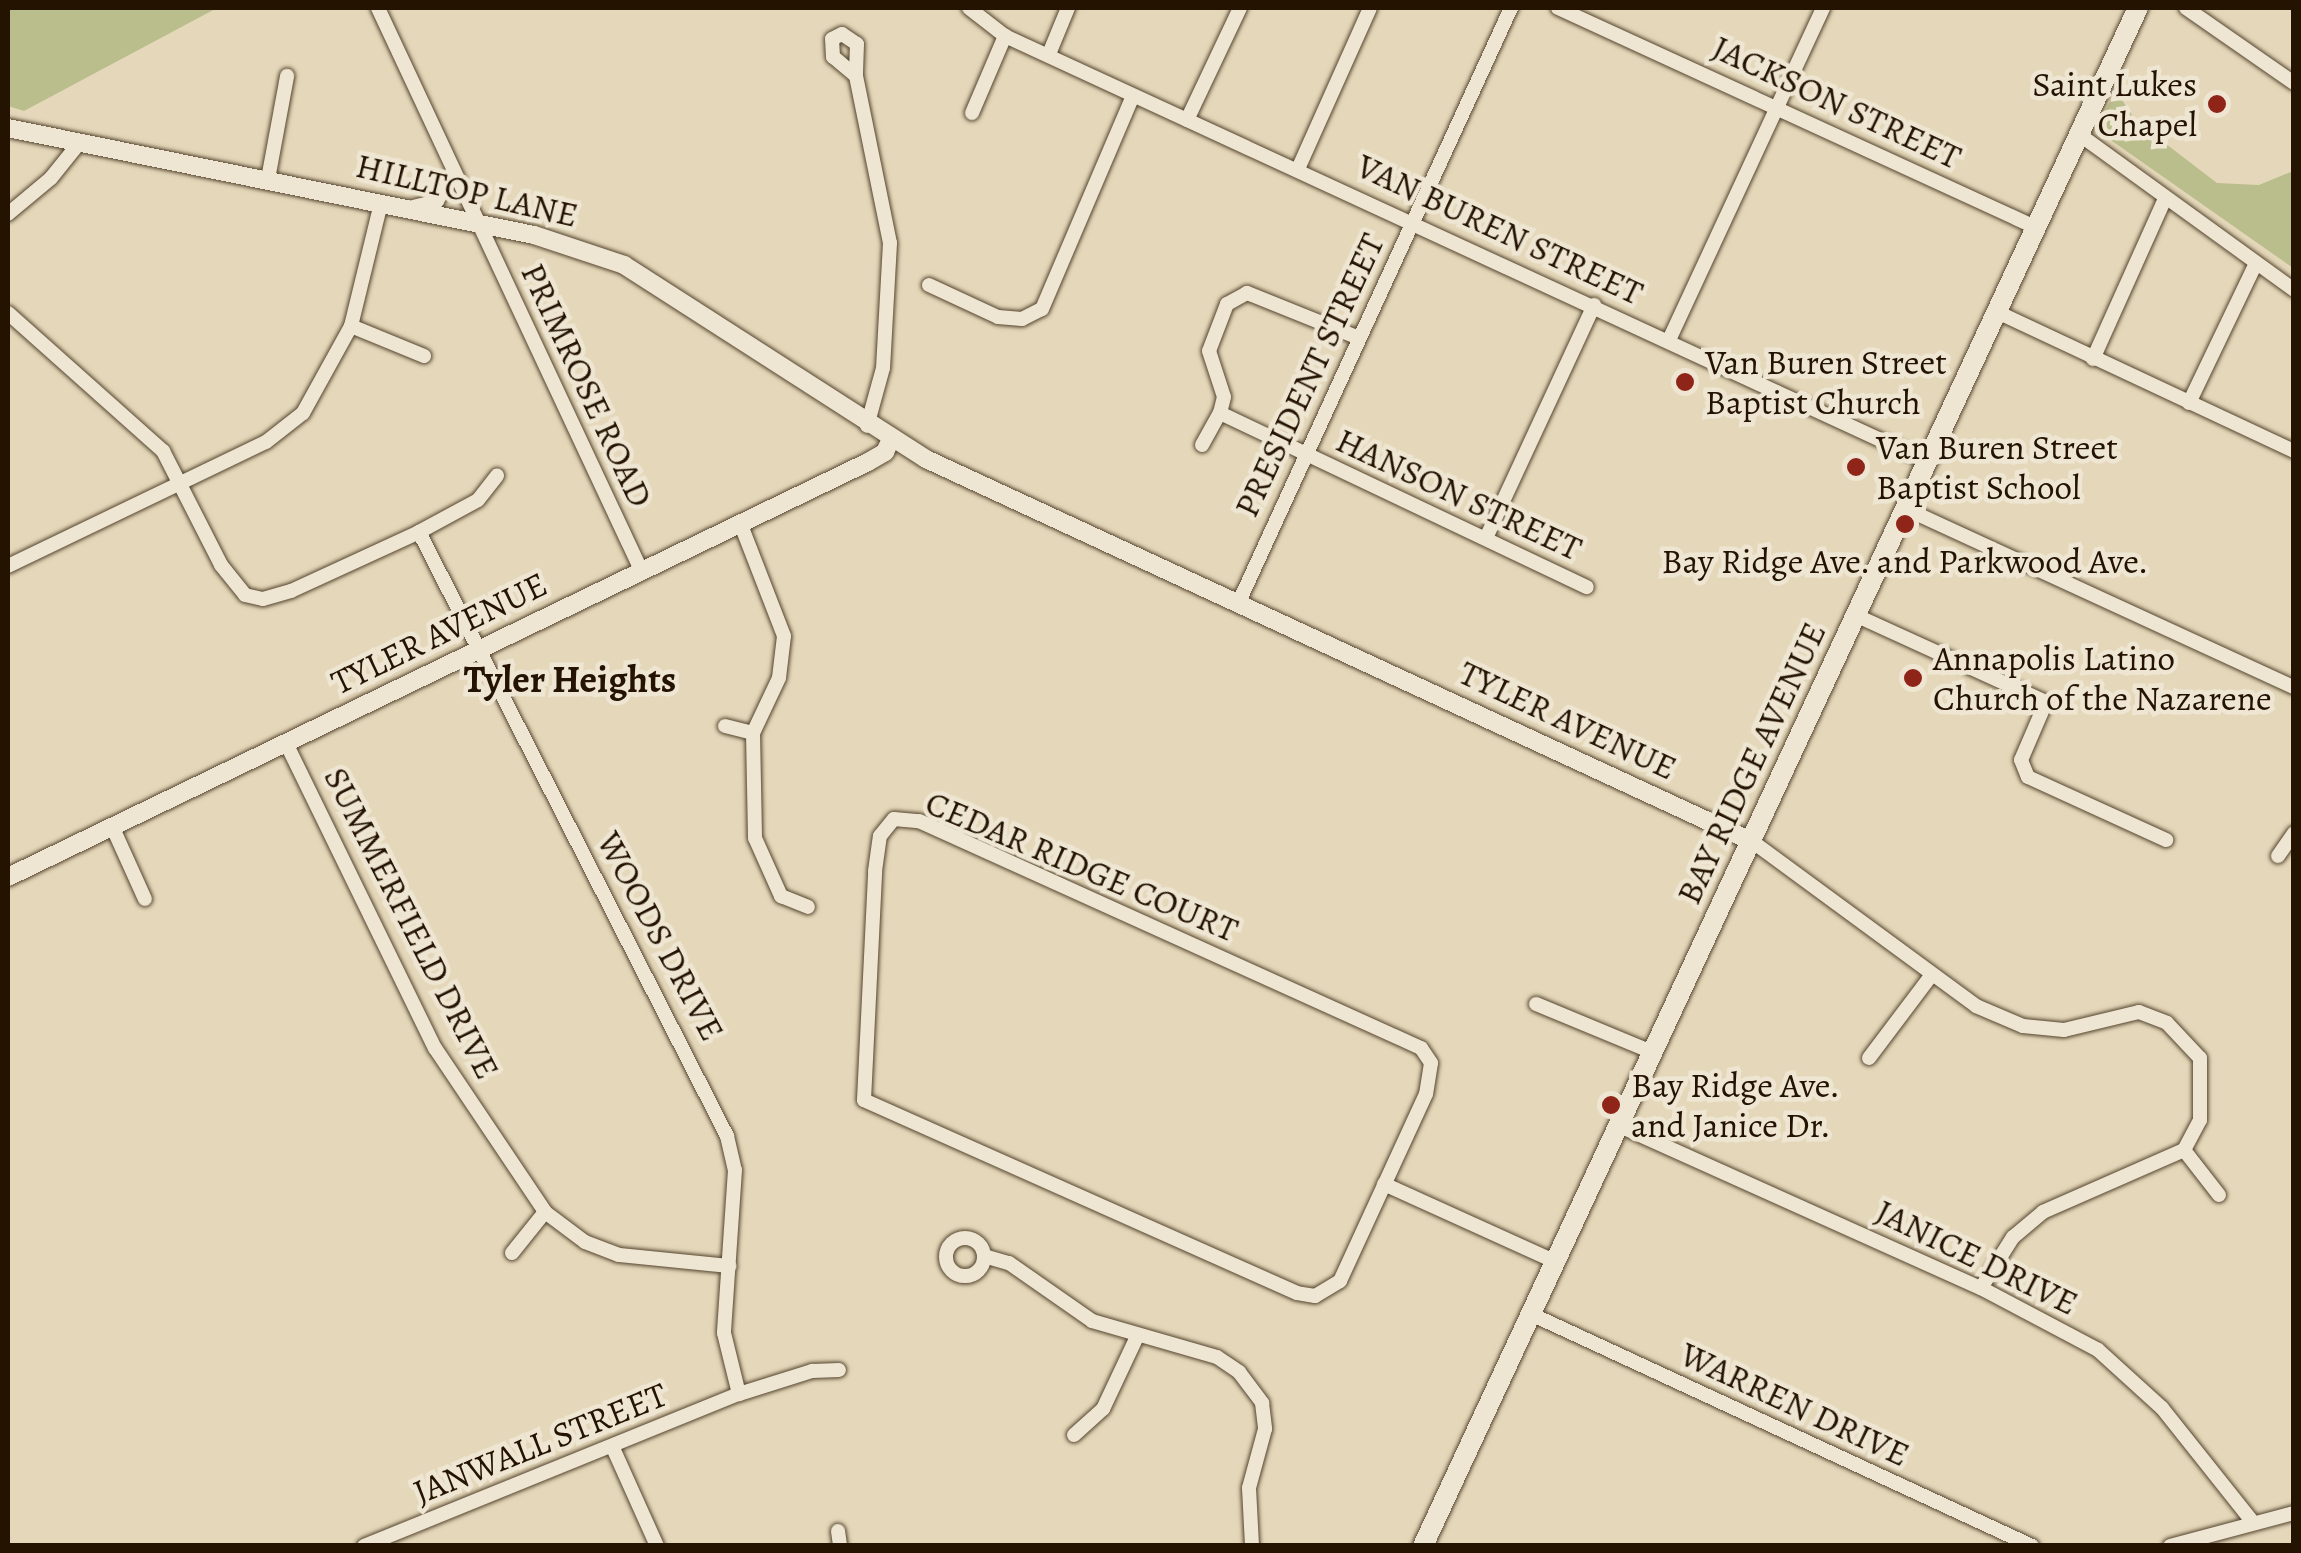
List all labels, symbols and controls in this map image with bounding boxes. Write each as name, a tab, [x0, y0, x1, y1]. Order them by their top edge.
street label: JACKSON STREET	[1706, 26, 1968, 178]
place label: Saint Lukes Chapel	[2032, 63, 2197, 145]
marker: Saint Lukes Chapel	[2206, 93, 2228, 115]
street label: HILLTOP LANE	[352, 144, 582, 236]
street label: VAN BUREN STREET	[1350, 144, 1650, 314]
street label: PRESIDENT STREET	[1225, 227, 1393, 523]
street label: PRIMROSE ROAD	[512, 256, 662, 514]
place label: Van Buren Street Baptist Church	[1705, 341, 1947, 423]
marker: Van Buren Street Baptist Church	[1674, 371, 1696, 393]
street label: HANSON STREET	[1330, 419, 1588, 569]
place label: Van Buren Street Baptist School	[1876, 426, 2118, 508]
marker: Van Buren Street Baptist School	[1845, 456, 1867, 478]
marker: Bay Ridge Ave. and Parkwood Ave.	[1894, 513, 1916, 535]
place label: Bay Ridge Ave. and Parkwood Ave.	[1661, 540, 2149, 582]
street label: TYLER AVENUE	[324, 563, 554, 703]
street label: BAY RIDGE AVENUE	[1667, 615, 1835, 911]
place label: Annapolis Latino Church of the Nazarene	[1933, 637, 2272, 719]
street label: TYLER AVENUE	[1453, 651, 1683, 789]
district label: Tyler Heights	[464, 657, 676, 703]
marker: Annapolis Latino Church of the Nazarene	[1902, 667, 1924, 689]
street label: SUMMERFIELD DRIVE	[315, 760, 509, 1086]
street label: CEDAR RIDGE COURT	[920, 781, 1244, 951]
street label: WOODS DRIVE	[588, 824, 734, 1048]
place label: Bay Ridge Ave. and Janice Dr.	[1631, 1064, 1840, 1146]
marker: Bay Ridge Ave. and Janice Dr.	[1600, 1094, 1622, 1116]
street label: JANICE DRIVE	[1869, 1190, 2085, 1324]
street label: WARREN DRIVE	[1674, 1333, 1916, 1475]
street label: JANWALL STREET	[407, 1373, 673, 1513]

